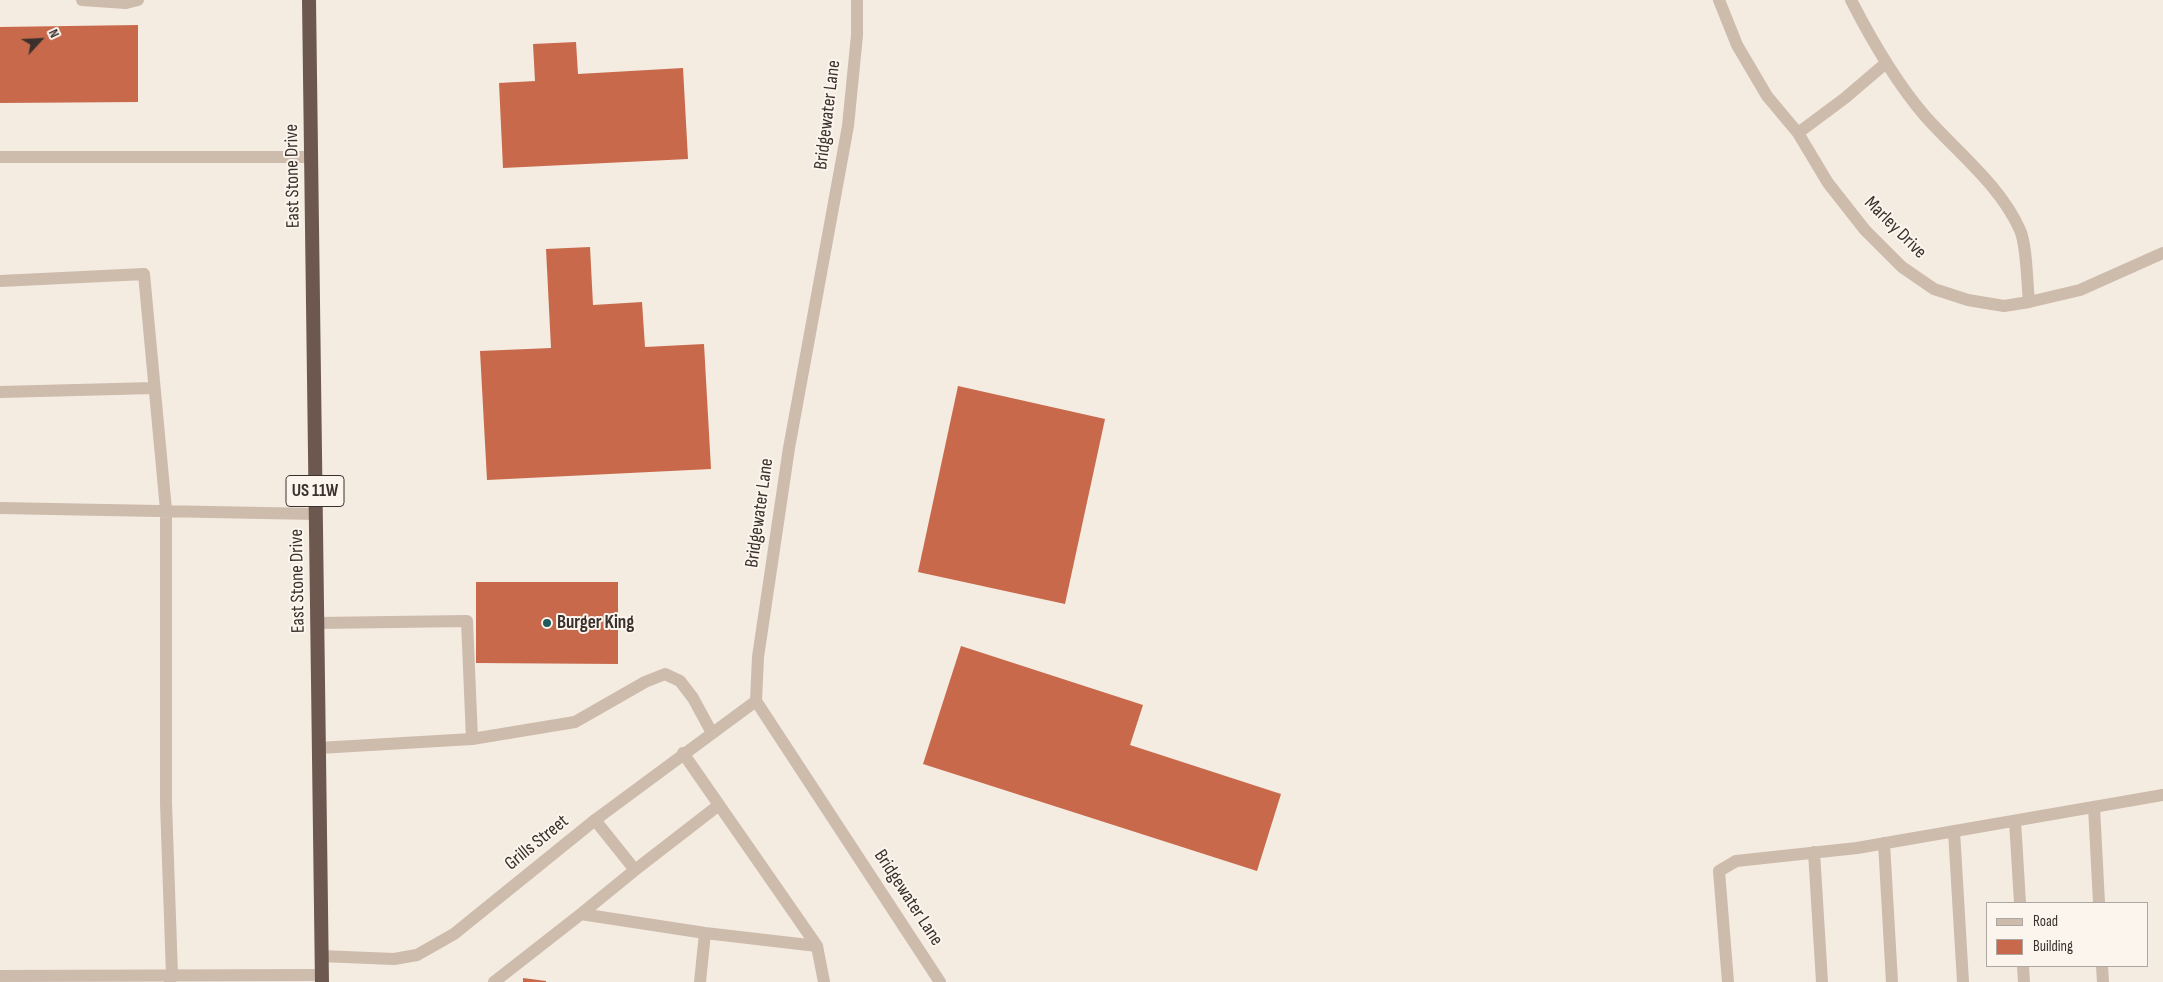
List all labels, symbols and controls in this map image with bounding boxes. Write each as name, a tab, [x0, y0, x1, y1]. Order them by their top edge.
north arrow	[15, 15, 65, 65]
text: N	[45, 26, 63, 40]
street label: Bridgewater Lane	[810, 59, 846, 171]
street label: East Stone Drive	[281, 124, 305, 228]
street label: Marley Drive	[1859, 192, 1931, 264]
street label: Bridgewater Lane	[741, 457, 779, 569]
road number: US 11W	[286, 476, 344, 506]
street label: East Stone Drive	[286, 529, 310, 633]
place label: Burger King	[557, 612, 634, 634]
marker: Burger King	[541, 617, 553, 629]
street label: Grills Street	[500, 810, 574, 876]
street label: Bridgewater Lane	[868, 846, 948, 950]
legend	[1986, 902, 2148, 967]
text: Road	[2033, 912, 2058, 931]
text: Building	[2033, 937, 2073, 956]

